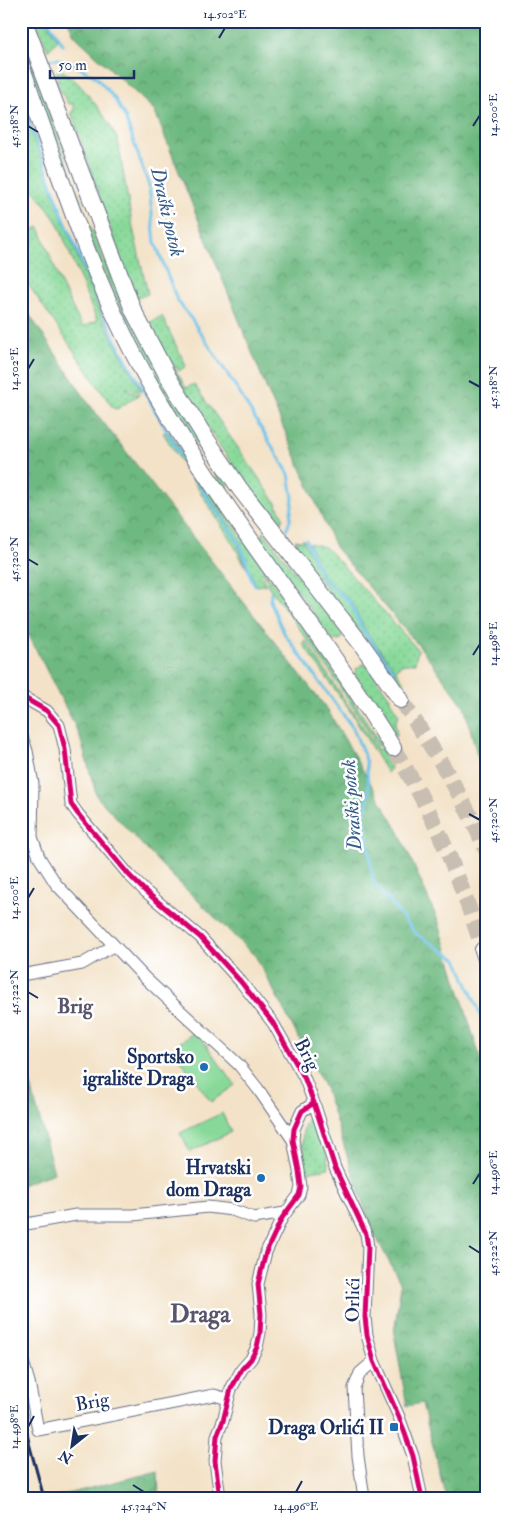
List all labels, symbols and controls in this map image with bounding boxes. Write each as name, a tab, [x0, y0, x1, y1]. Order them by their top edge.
text: 14.502°E	[203, 7, 247, 22]
scale bar	[50, 48, 134, 80]
text: 50 m	[58, 56, 87, 75]
text: 14.500°E	[486, 93, 501, 137]
text: 45.318°N	[7, 104, 22, 148]
water label: Draški potok	[145, 164, 190, 259]
text: 14.502°E	[7, 347, 22, 391]
text: 45.318°N	[486, 365, 501, 409]
text: 45.320°N	[7, 536, 22, 582]
text: 14.498°E	[486, 621, 501, 666]
water label: Draški potok	[336, 759, 367, 852]
text: 45.320°N	[486, 797, 501, 843]
text: 14.500°E	[7, 876, 22, 920]
text: 45.322°N	[7, 969, 22, 1015]
district label: Brig	[57, 994, 94, 1020]
street label: Brig	[289, 1034, 326, 1076]
place label: Sportsko igralište Draga	[82, 1045, 195, 1092]
marker: Sportsko igralište Draga	[198, 1061, 210, 1073]
text: 14.496°E	[486, 1150, 501, 1196]
place label: Hrvatski dom Draga	[166, 1156, 252, 1203]
marker: Hrvatski dom Draga	[255, 1172, 267, 1184]
text: 45.322°N	[486, 1230, 501, 1276]
street label: Orlići	[341, 1277, 365, 1323]
district label: Draga	[170, 1299, 231, 1330]
street label: Brig	[73, 1387, 112, 1417]
text: 14.498°E	[7, 1404, 22, 1449]
place label: Draga Orlići II	[268, 1416, 384, 1441]
marker: Draga Orlići II	[388, 1421, 400, 1433]
north arrow	[48, 1422, 98, 1472]
text: N	[56, 1446, 76, 1468]
text: 45.324°N	[121, 1499, 167, 1514]
text: 14.496°E	[273, 1499, 319, 1514]

